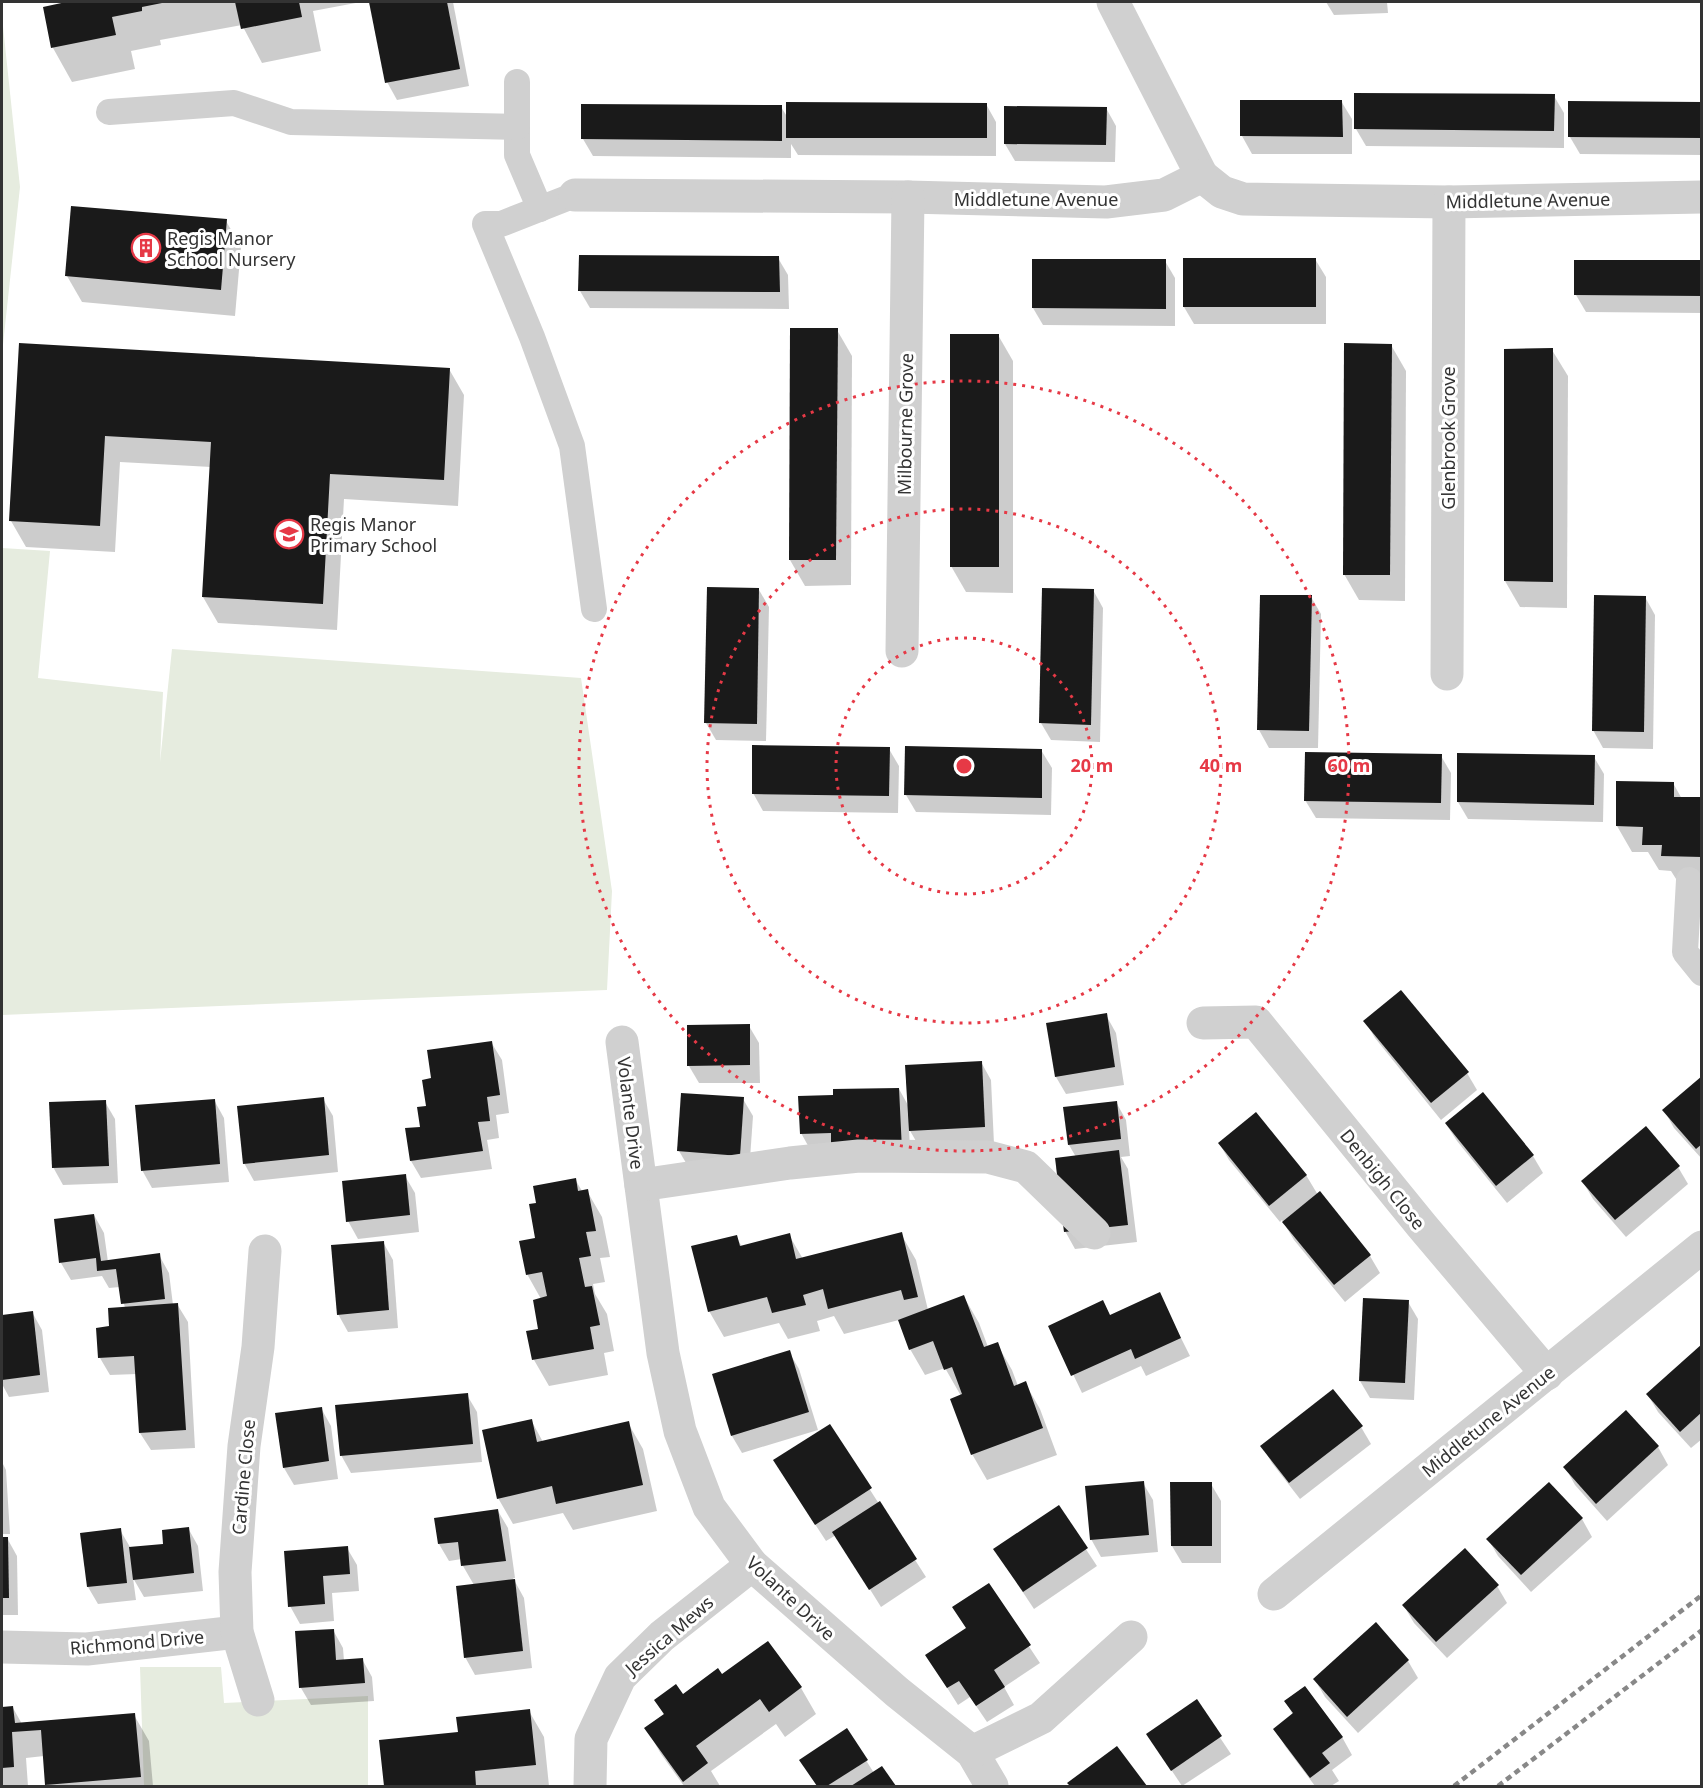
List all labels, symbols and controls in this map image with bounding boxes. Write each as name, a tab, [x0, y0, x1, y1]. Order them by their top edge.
street label: Middletune Avenue	[954, 187, 1118, 211]
street label: Middletune Avenue	[1445, 187, 1611, 213]
place label: Regis Manor School Nursery	[167, 226, 296, 271]
building icon: Regis Manor School Nursery	[130, 232, 162, 264]
street label: Milbourne Grove	[892, 353, 918, 495]
street label: Glenbrook Grove	[1436, 366, 1460, 510]
place label: Regis Manor Primary School	[310, 512, 437, 557]
school or university icon: Regis Manor Primary School	[273, 518, 305, 550]
text: 20 m	[1071, 753, 1113, 777]
text: 40 m	[1200, 753, 1242, 777]
text: 60 m	[1328, 753, 1370, 777]
centre of rings	[954, 756, 974, 776]
street label: Volante Drive	[612, 1055, 650, 1171]
street label: Denbigh Close	[1335, 1124, 1431, 1234]
street label: Middletune Avenue	[1416, 1360, 1560, 1482]
street label: Cardine Close	[226, 1418, 260, 1536]
street label: Volante Drive	[741, 1551, 841, 1645]
street label: Jessica Mews	[618, 1590, 718, 1681]
street label: Richmond Drive	[69, 1624, 205, 1660]

